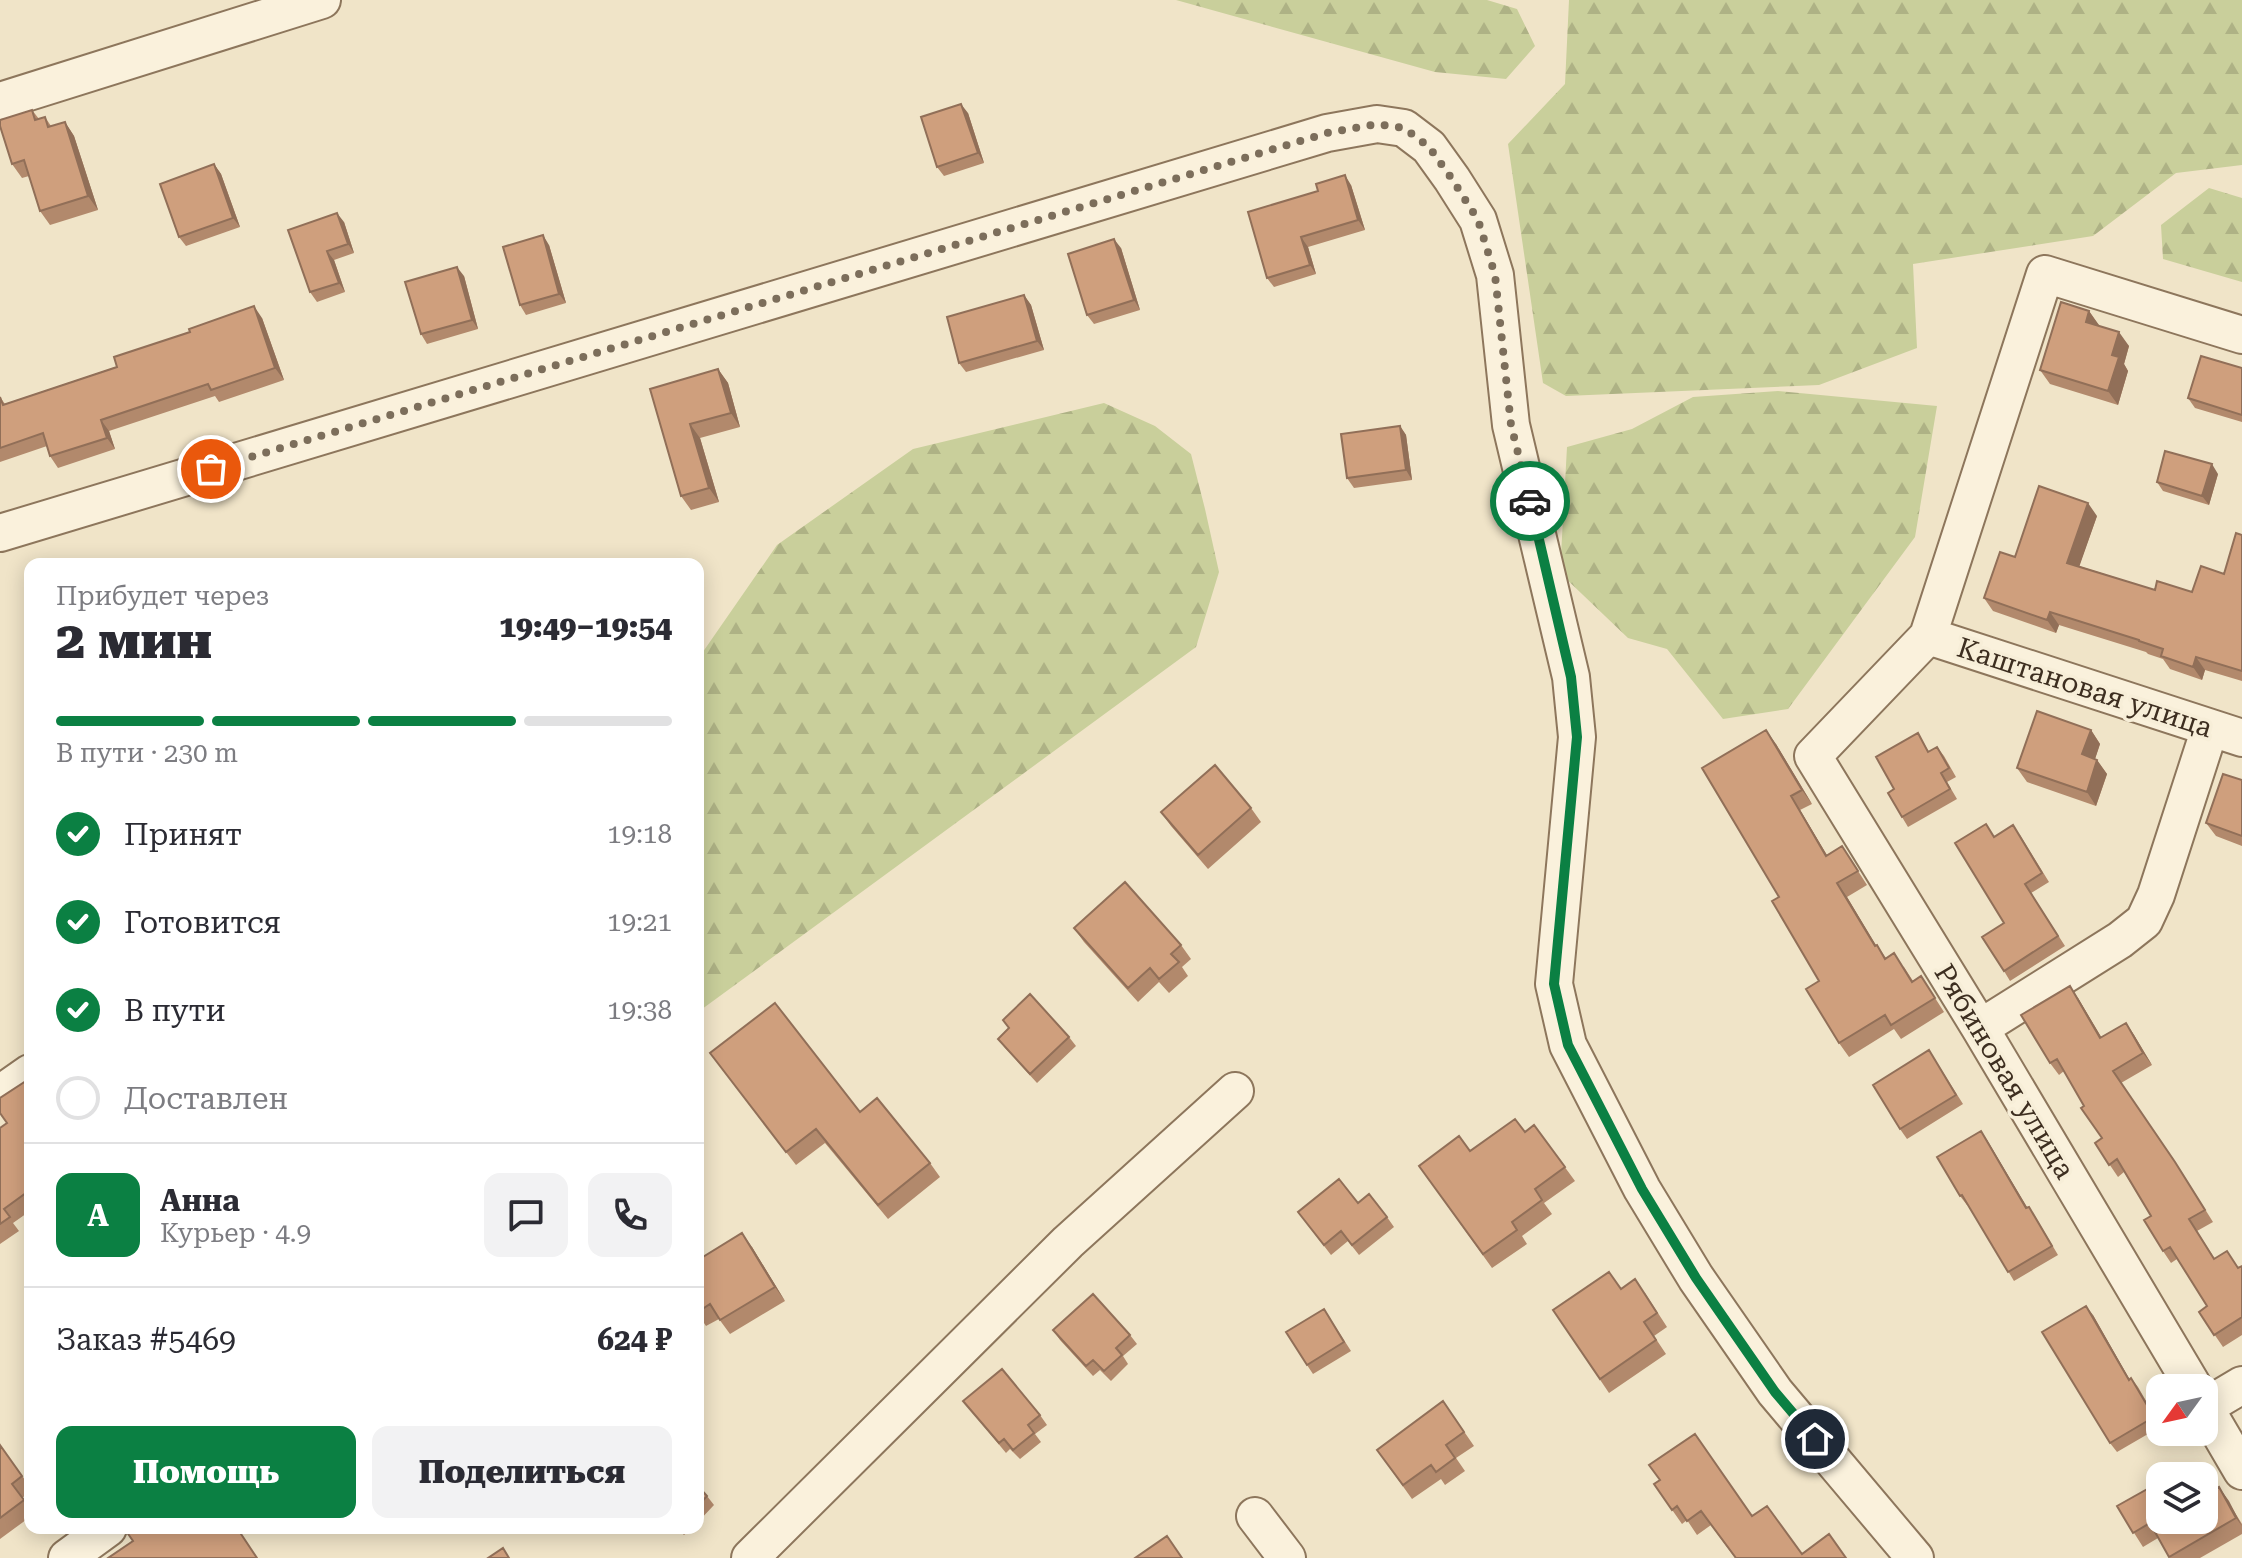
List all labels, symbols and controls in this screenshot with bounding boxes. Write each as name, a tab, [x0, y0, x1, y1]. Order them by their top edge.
pin	[177, 435, 245, 503]
icon: bag	[189, 447, 233, 491]
courier	[1490, 461, 1570, 541]
icon: car	[1508, 479, 1552, 523]
text: Прибудет через	[56, 581, 270, 611]
text: 19:49–19:54	[499, 609, 672, 644]
text: 2 мин	[56, 610, 212, 671]
street label: Каштановая улица	[1953, 631, 2217, 744]
text: В пути · 230 m	[56, 738, 238, 768]
icon: check	[56, 812, 100, 856]
text: Принят	[124, 817, 242, 852]
text: 19:18	[607, 819, 672, 849]
icon: check	[56, 900, 100, 944]
text: Готовится	[124, 905, 281, 940]
text: 19:21	[607, 907, 672, 937]
street label: Рябиновая улица	[1927, 958, 2082, 1185]
icon: check	[56, 988, 100, 1032]
text: В пути	[124, 993, 226, 1028]
text: 19:38	[607, 995, 672, 1025]
text: Доставлен	[124, 1081, 288, 1116]
button: chat	[484, 1173, 568, 1257]
button: phone	[588, 1173, 672, 1257]
text: Анна	[160, 1183, 240, 1218]
text: А	[87, 1198, 109, 1233]
text: Курьер · 4.9	[160, 1218, 311, 1248]
text: Заказ #5469	[56, 1322, 236, 1357]
text: 624 ₽	[597, 1322, 672, 1357]
north arrow	[2146, 1374, 2218, 1446]
map controls	[2146, 1374, 2218, 1534]
pin	[1781, 1405, 1849, 1473]
icon: home	[1793, 1417, 1837, 1461]
button: Помощь	[56, 1426, 356, 1518]
button: Поделиться	[372, 1426, 672, 1518]
button: layers	[2146, 1462, 2218, 1534]

